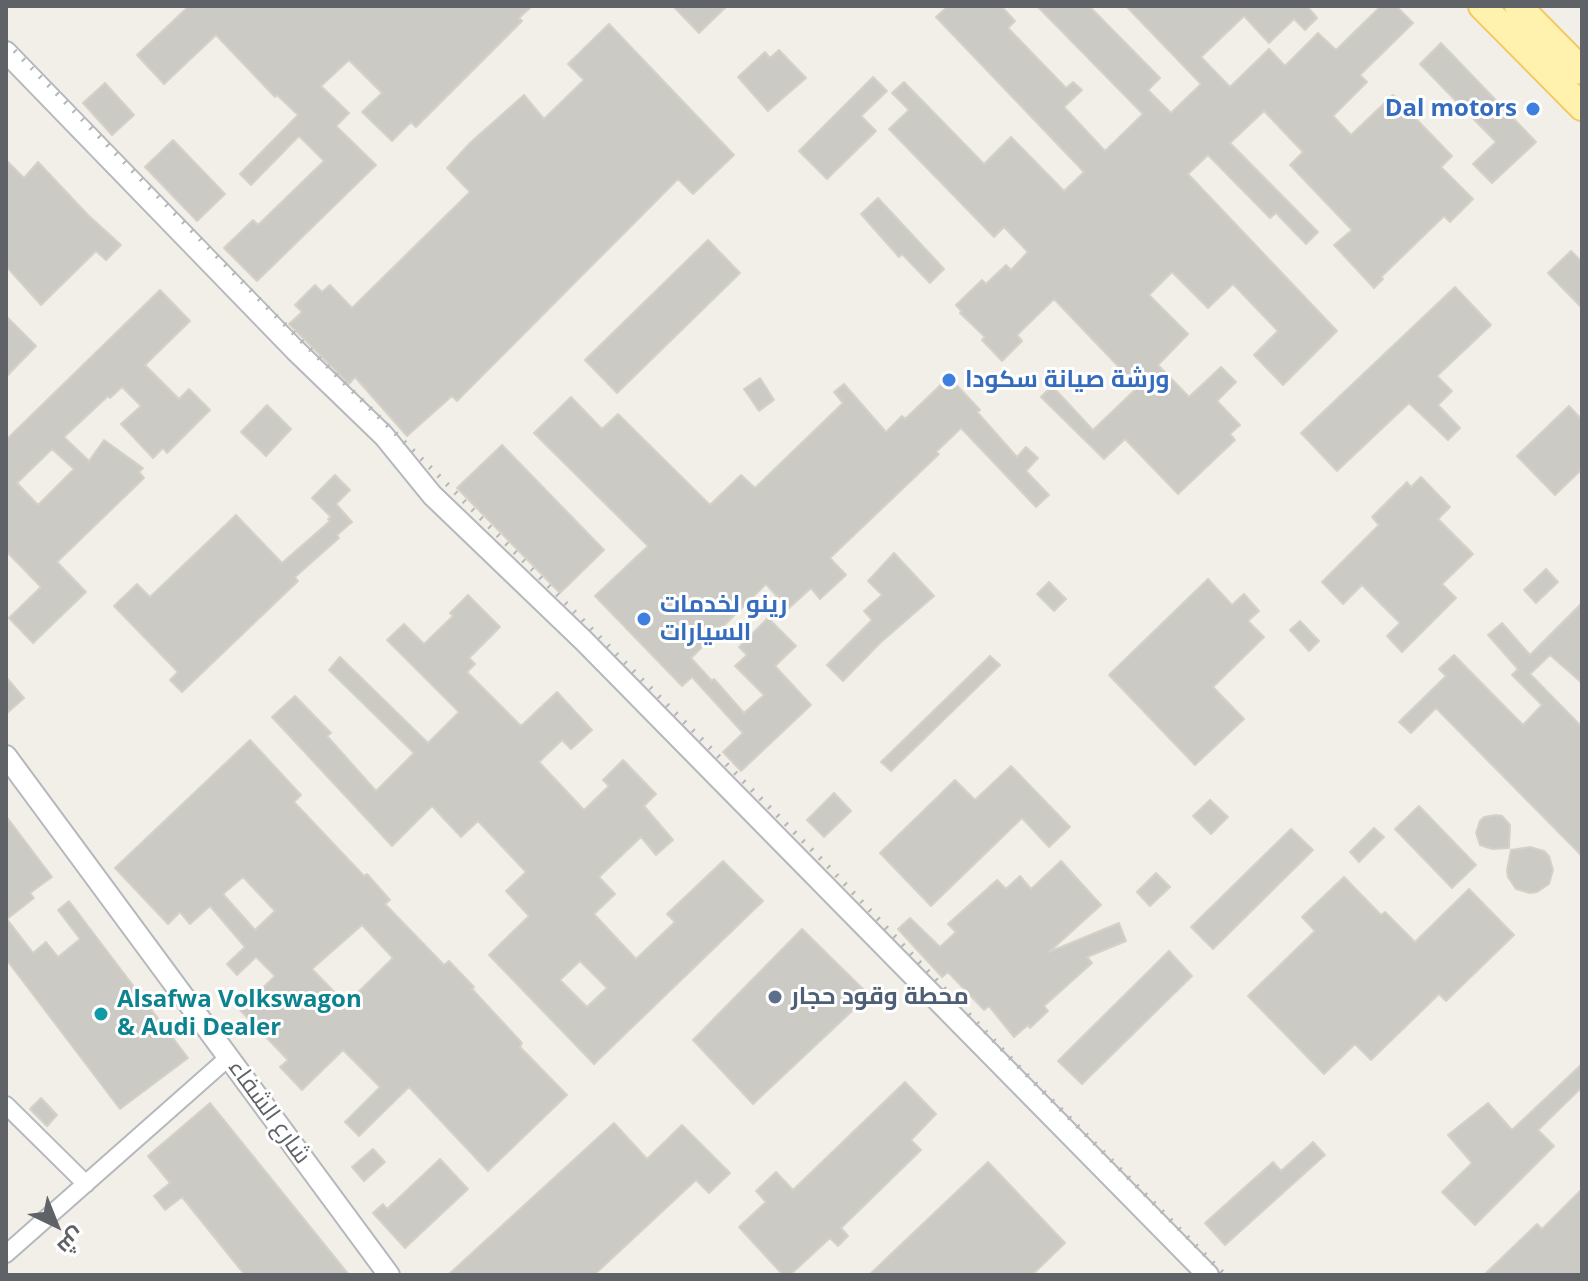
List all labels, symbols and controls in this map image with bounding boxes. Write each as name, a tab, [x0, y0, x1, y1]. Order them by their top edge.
place label: Dal motors	[1385, 95, 1517, 123]
marker: Dal motors	[1524, 100, 1542, 118]
place label: ورشة صيانة سكودا	[965, 366, 1169, 394]
marker: ورشة صيانة سكودا	[940, 371, 958, 389]
place label: رينو لخدمات السيارات	[660, 591, 787, 647]
marker: رينو لخدمات السيارات	[635, 610, 653, 628]
place label: محطة وقود حجار	[791, 983, 969, 1011]
place label: Alsafwa Volkswagon & Audi Dealer	[117, 986, 362, 1042]
marker: محطة وقود حجار	[766, 988, 784, 1006]
marker: Alsafwa Volkswagon & Audi Dealer	[92, 1005, 110, 1023]
street label: شارع الشفاء	[222, 1054, 316, 1170]
north arrow	[16, 1185, 96, 1265]
text: ش	[52, 1222, 93, 1263]

